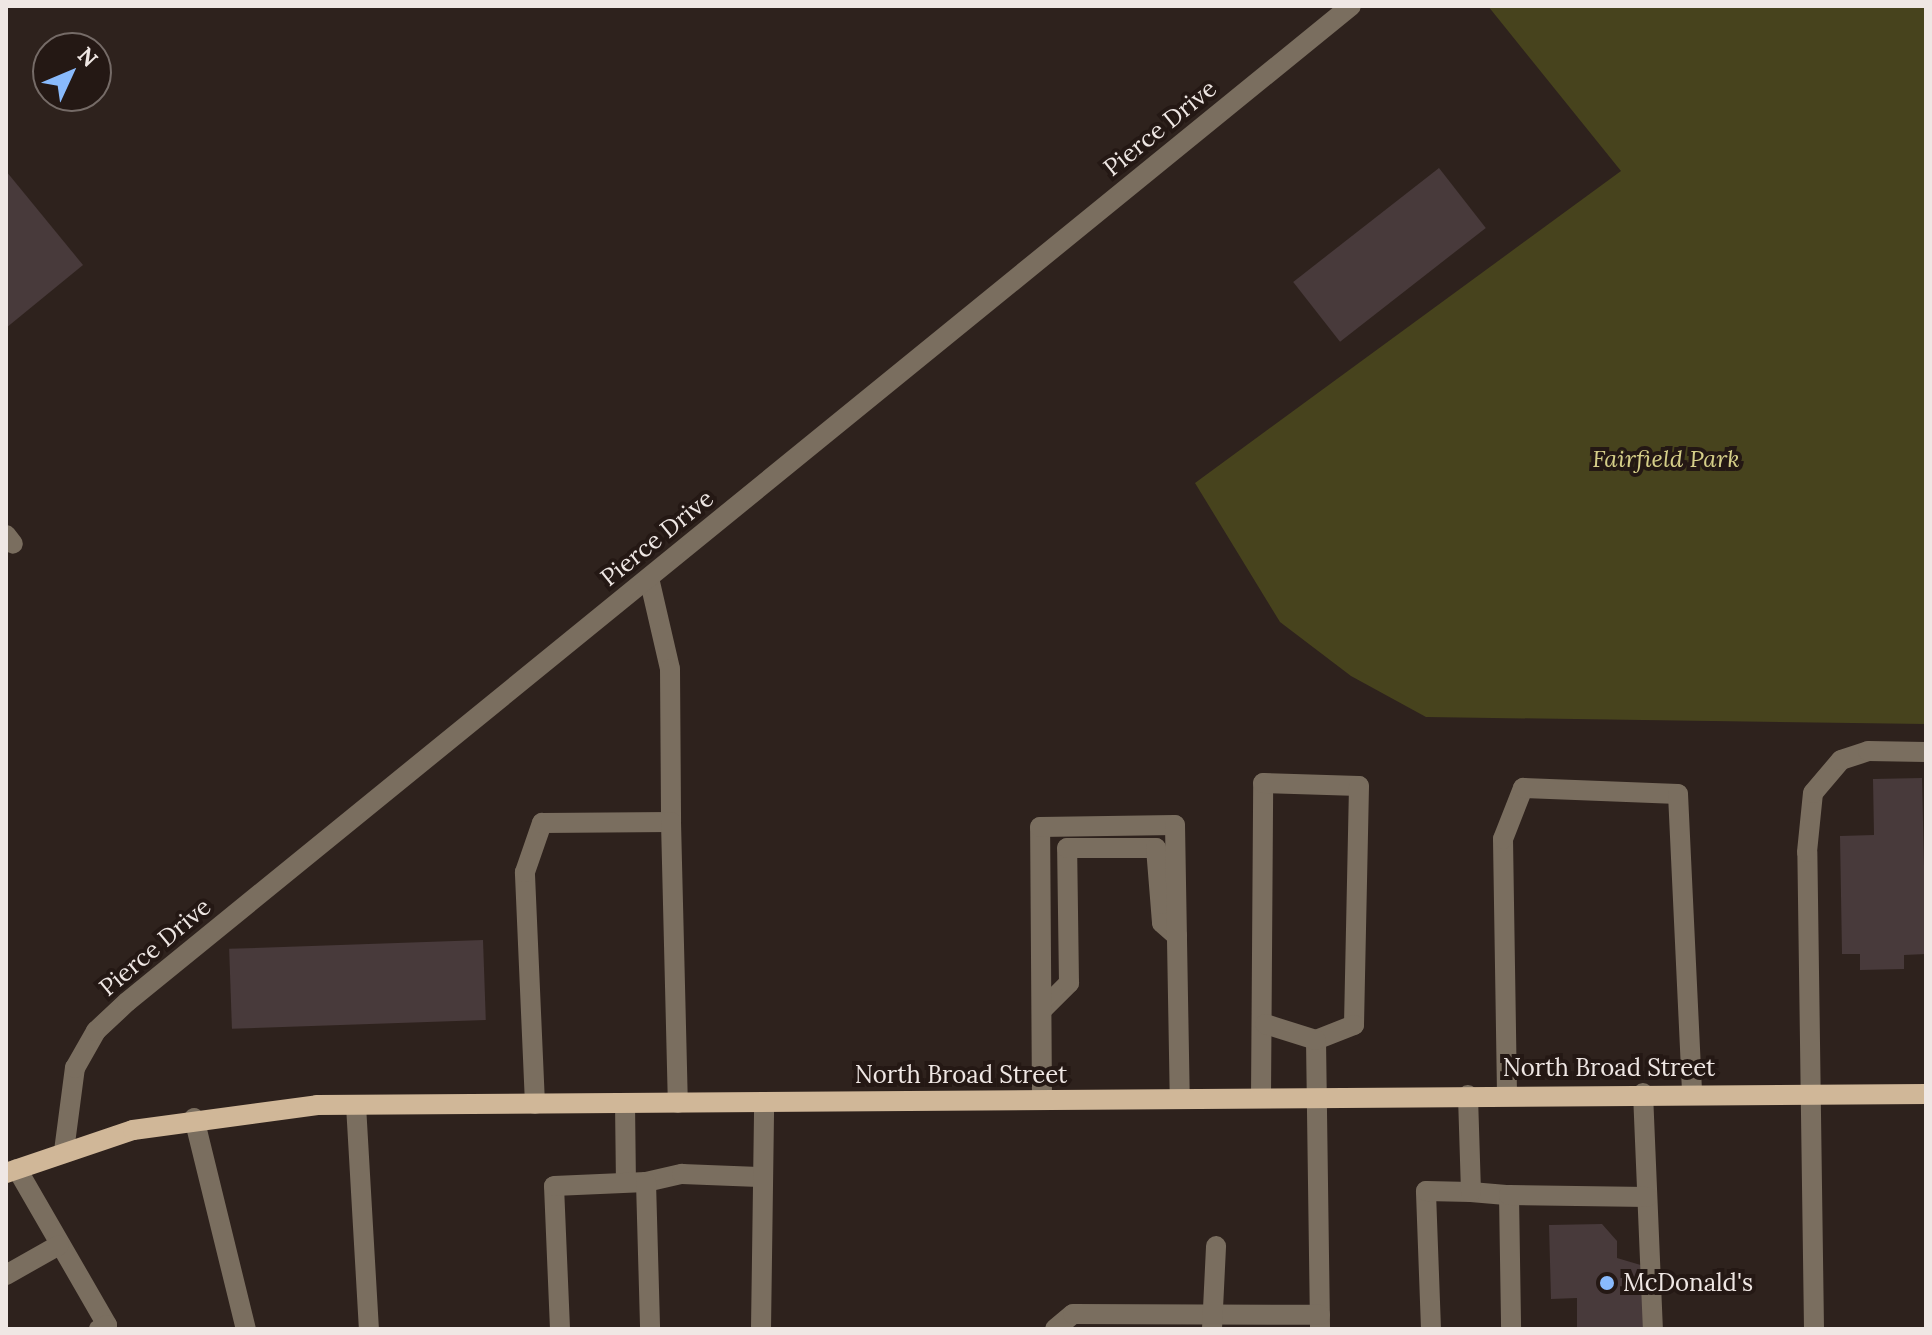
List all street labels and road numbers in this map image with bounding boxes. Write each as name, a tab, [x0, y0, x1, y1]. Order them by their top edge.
street label: Pierce Drive	[1098, 74, 1222, 182]
street label: Pierce Drive	[595, 484, 719, 592]
street label: Pierce Drive	[93, 892, 217, 1002]
street label: North Broad Street	[1503, 1054, 1715, 1082]
street label: North Broad Street	[855, 1061, 1067, 1089]

